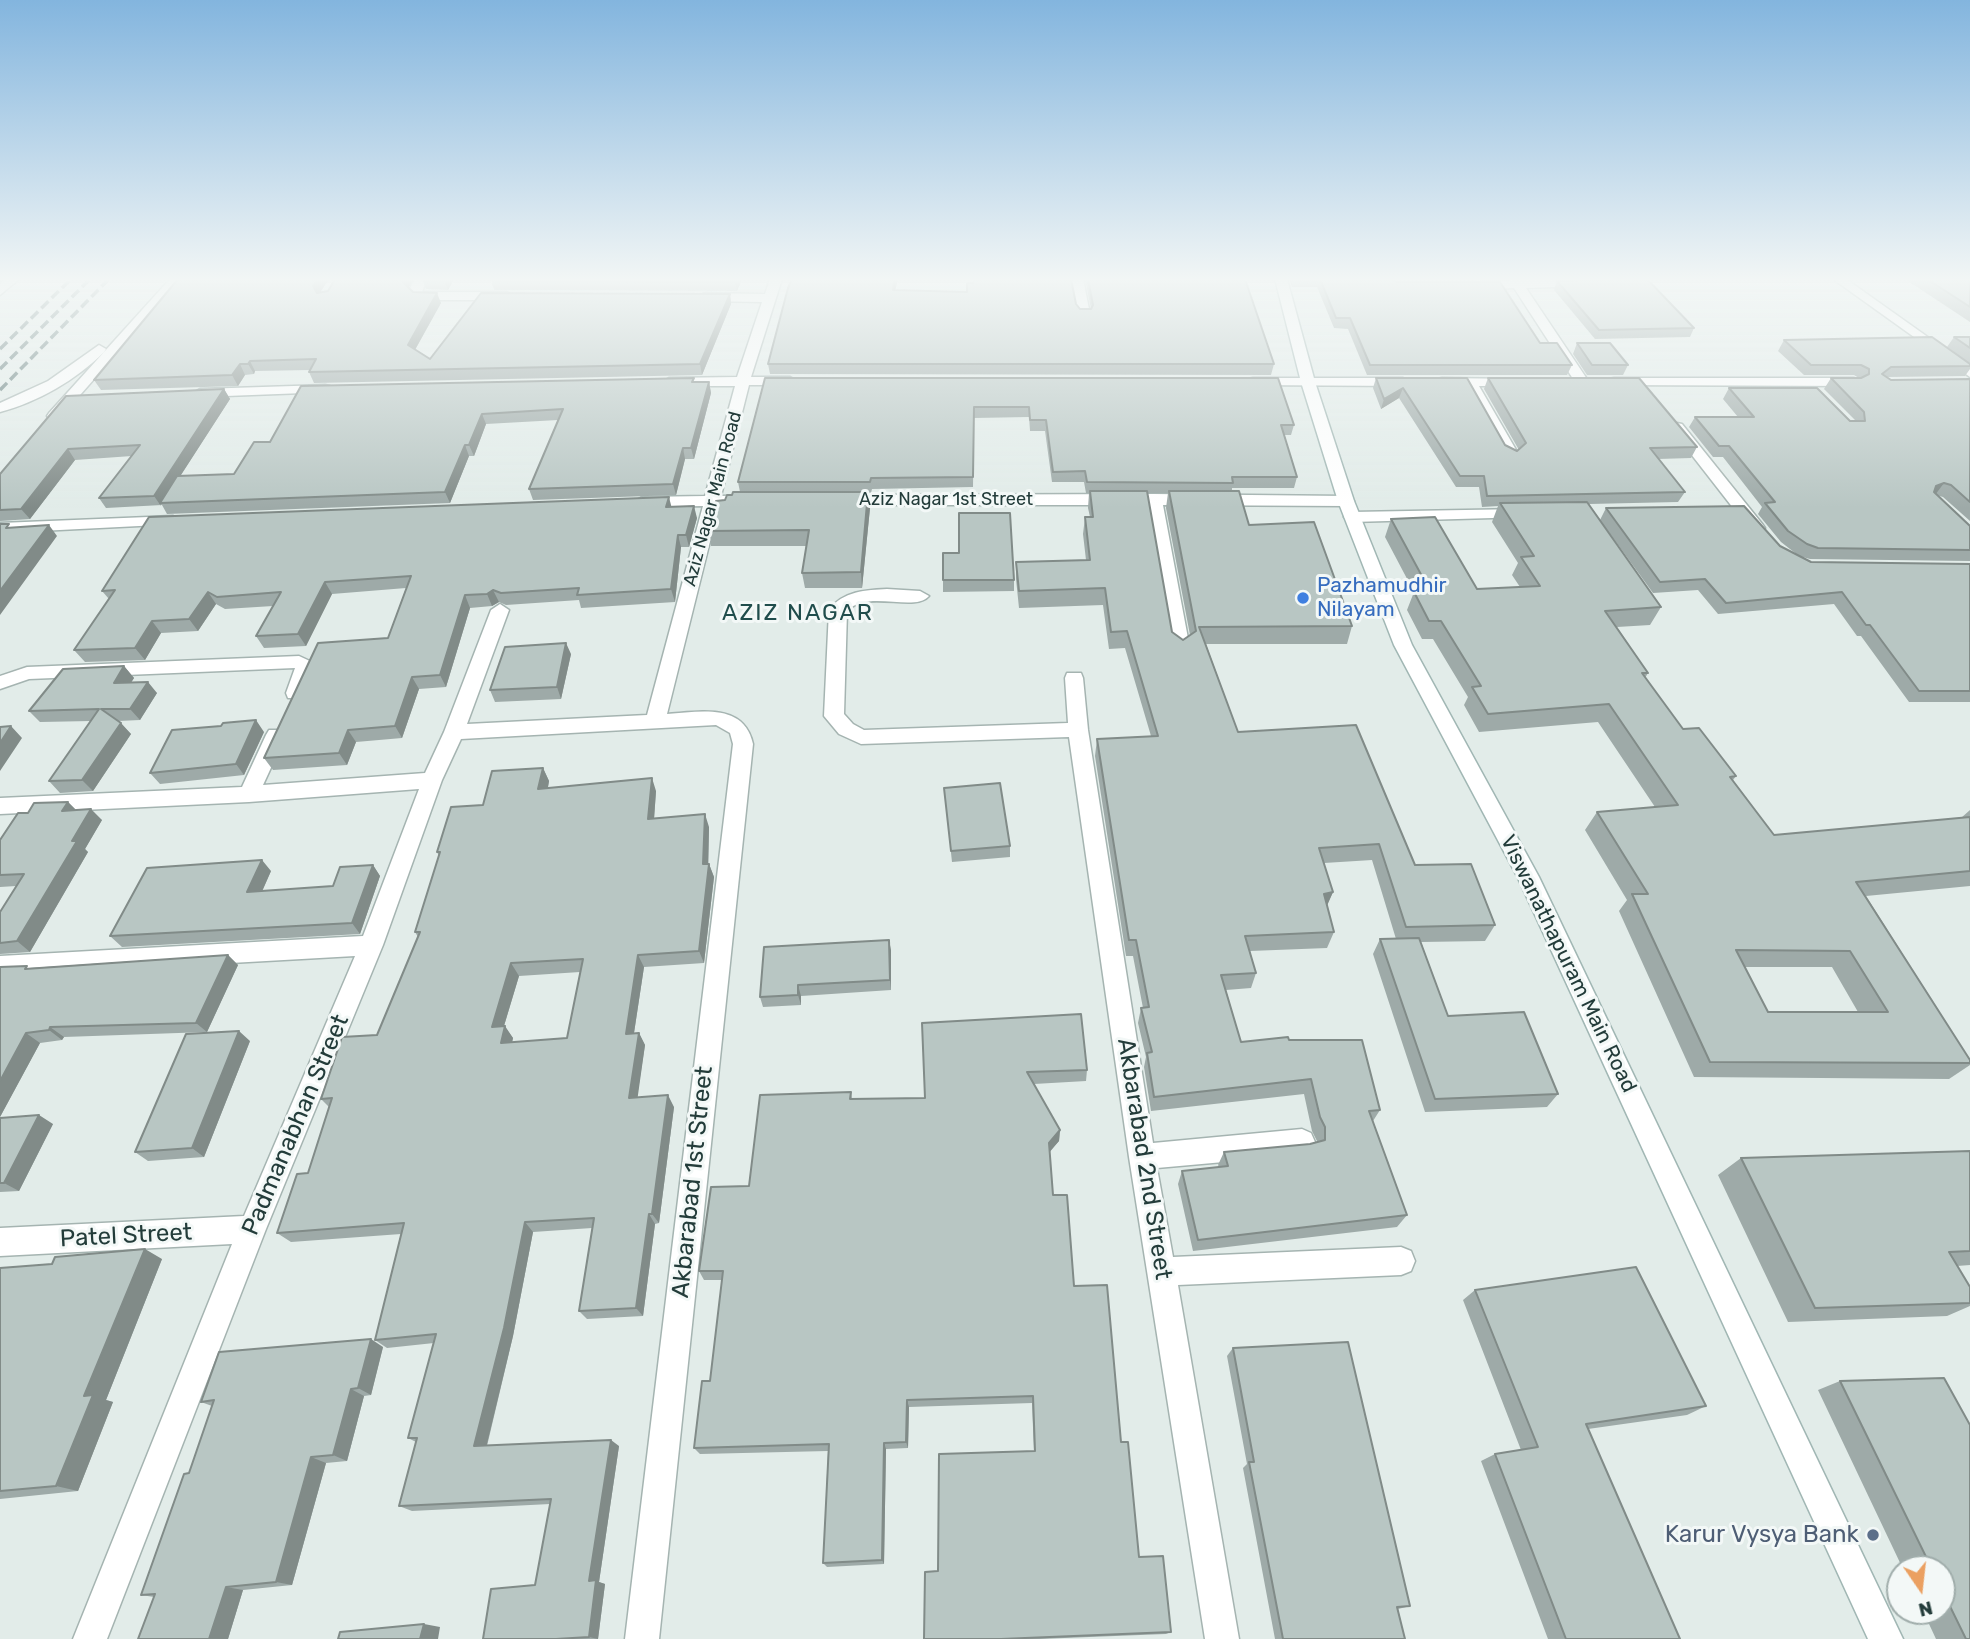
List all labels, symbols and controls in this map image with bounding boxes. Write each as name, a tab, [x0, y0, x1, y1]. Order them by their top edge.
street label: Aziz Nagar Main Road	[679, 409, 747, 589]
street label: Aziz Nagar 1st Street	[859, 489, 1033, 511]
place label: Pazhamudhir Nilayam	[1317, 573, 1447, 623]
marker: Pazhamudhir Nilayam	[1295, 590, 1311, 606]
district label: AZIZ NAGAR	[723, 599, 873, 627]
street label: Viswanathapuram Main Road	[1495, 831, 1641, 1097]
street label: Padmanabhan Street	[236, 1010, 356, 1240]
street label: Akbarabad 2nd Street	[1111, 1036, 1177, 1282]
street label: Akbarabad 1st Street	[667, 1065, 719, 1299]
street label: Patel Street	[59, 1218, 193, 1254]
place label: Karur Vysya Bank	[1665, 1521, 1859, 1549]
marker: Karur Vysya Bank	[1865, 1527, 1881, 1543]
north arrow	[1886, 1555, 1956, 1625]
text: N	[1916, 1596, 1935, 1622]

